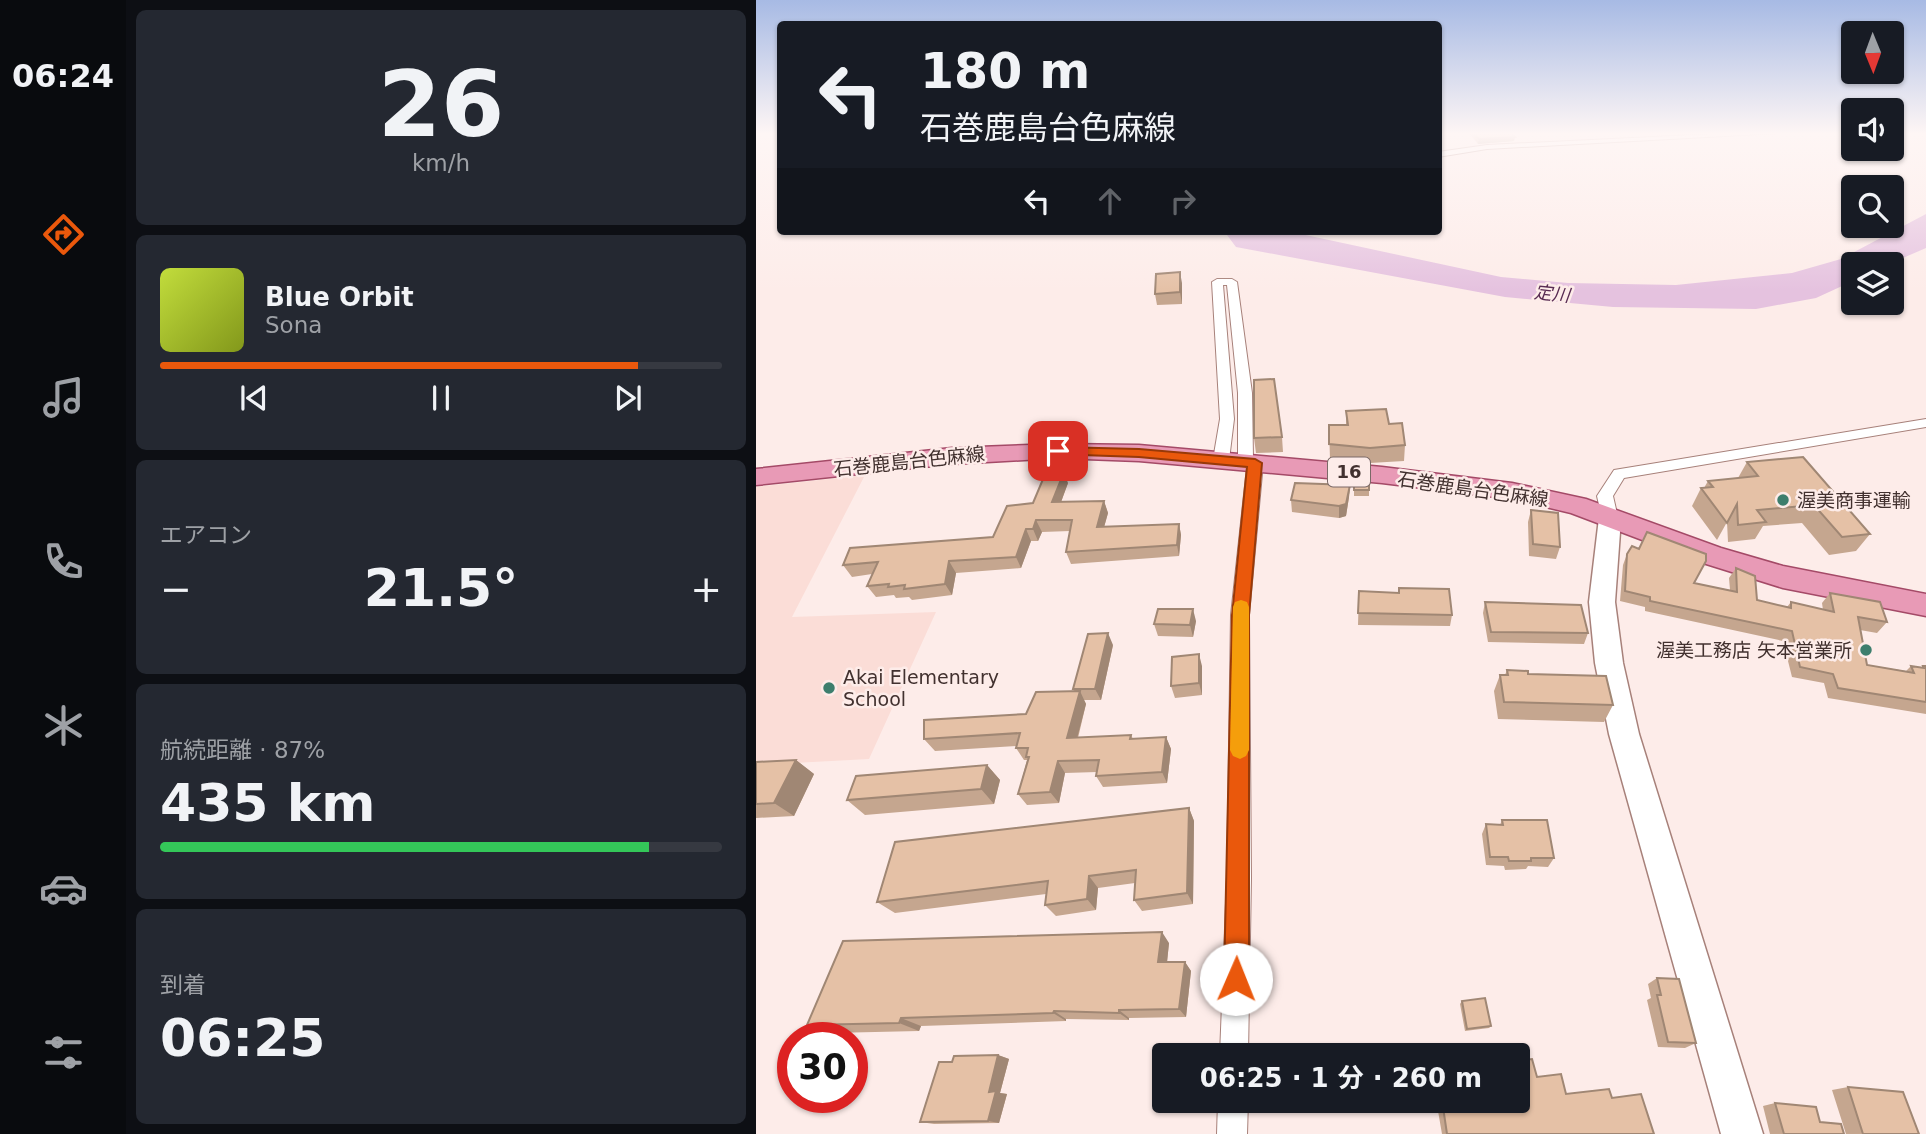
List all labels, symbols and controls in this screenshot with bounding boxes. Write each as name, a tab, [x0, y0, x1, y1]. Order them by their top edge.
north arrow	[1841, 21, 1904, 84]
map controls	[1841, 21, 1904, 315]
text: 180 m	[920, 43, 1090, 100]
icon: left	[805, 49, 896, 140]
text: 26	[378, 52, 504, 157]
text: 06:24	[12, 57, 114, 95]
button: sound	[1841, 98, 1904, 161]
text: 石巻鹿島台色麻線	[920, 109, 1176, 147]
text: km/h	[412, 150, 470, 176]
button: search	[1841, 175, 1904, 238]
icon: left	[1018, 182, 1056, 220]
icon: ahead	[1091, 182, 1129, 220]
icon: right	[1164, 182, 1202, 220]
icon: directions	[39, 210, 88, 259]
button: layers	[1841, 252, 1904, 315]
water label: 定川	[1533, 281, 1573, 306]
text: Blue Orbit	[265, 282, 414, 312]
text: Sona	[265, 312, 322, 338]
icon: music	[39, 373, 88, 422]
icon: previous	[235, 379, 273, 417]
icon: pause	[422, 379, 460, 417]
icon: next	[609, 379, 647, 417]
pin	[1028, 421, 1088, 481]
icon: arrive	[1039, 432, 1077, 470]
street label: 石巻鹿島台色麻線	[832, 442, 986, 480]
road number: 16	[1328, 458, 1370, 486]
street label: 石巻鹿島台色麻線	[1396, 468, 1550, 510]
place label: 渥美商事運輸	[1797, 489, 1911, 511]
marker: 渥美商事運輸	[1775, 492, 1791, 508]
text: エアコン	[160, 522, 252, 548]
icon: phone	[39, 537, 88, 586]
text: 21.5°	[364, 558, 518, 618]
text: −	[160, 567, 192, 611]
text: +	[690, 567, 722, 611]
place label: 渥美工務店 矢本営業所	[1656, 639, 1852, 661]
marker: 渥美工務店 矢本営業所	[1858, 642, 1874, 658]
place label: Akai Elementary School	[843, 666, 999, 710]
marker: Akai Elementary School	[821, 680, 837, 696]
icon: climate	[39, 701, 88, 750]
text: 航続距離 · 87%	[160, 737, 325, 763]
text: 435 km	[160, 773, 375, 833]
icon: car	[39, 864, 88, 913]
position arrow	[1199, 942, 1273, 1016]
text: 到着	[160, 972, 206, 998]
text: 06:25	[160, 1008, 326, 1068]
speed limit sign: 30	[777, 1022, 868, 1113]
icon: filters	[39, 1028, 88, 1077]
text: 06:25 · 1 分 · 260 m	[1200, 1063, 1482, 1093]

